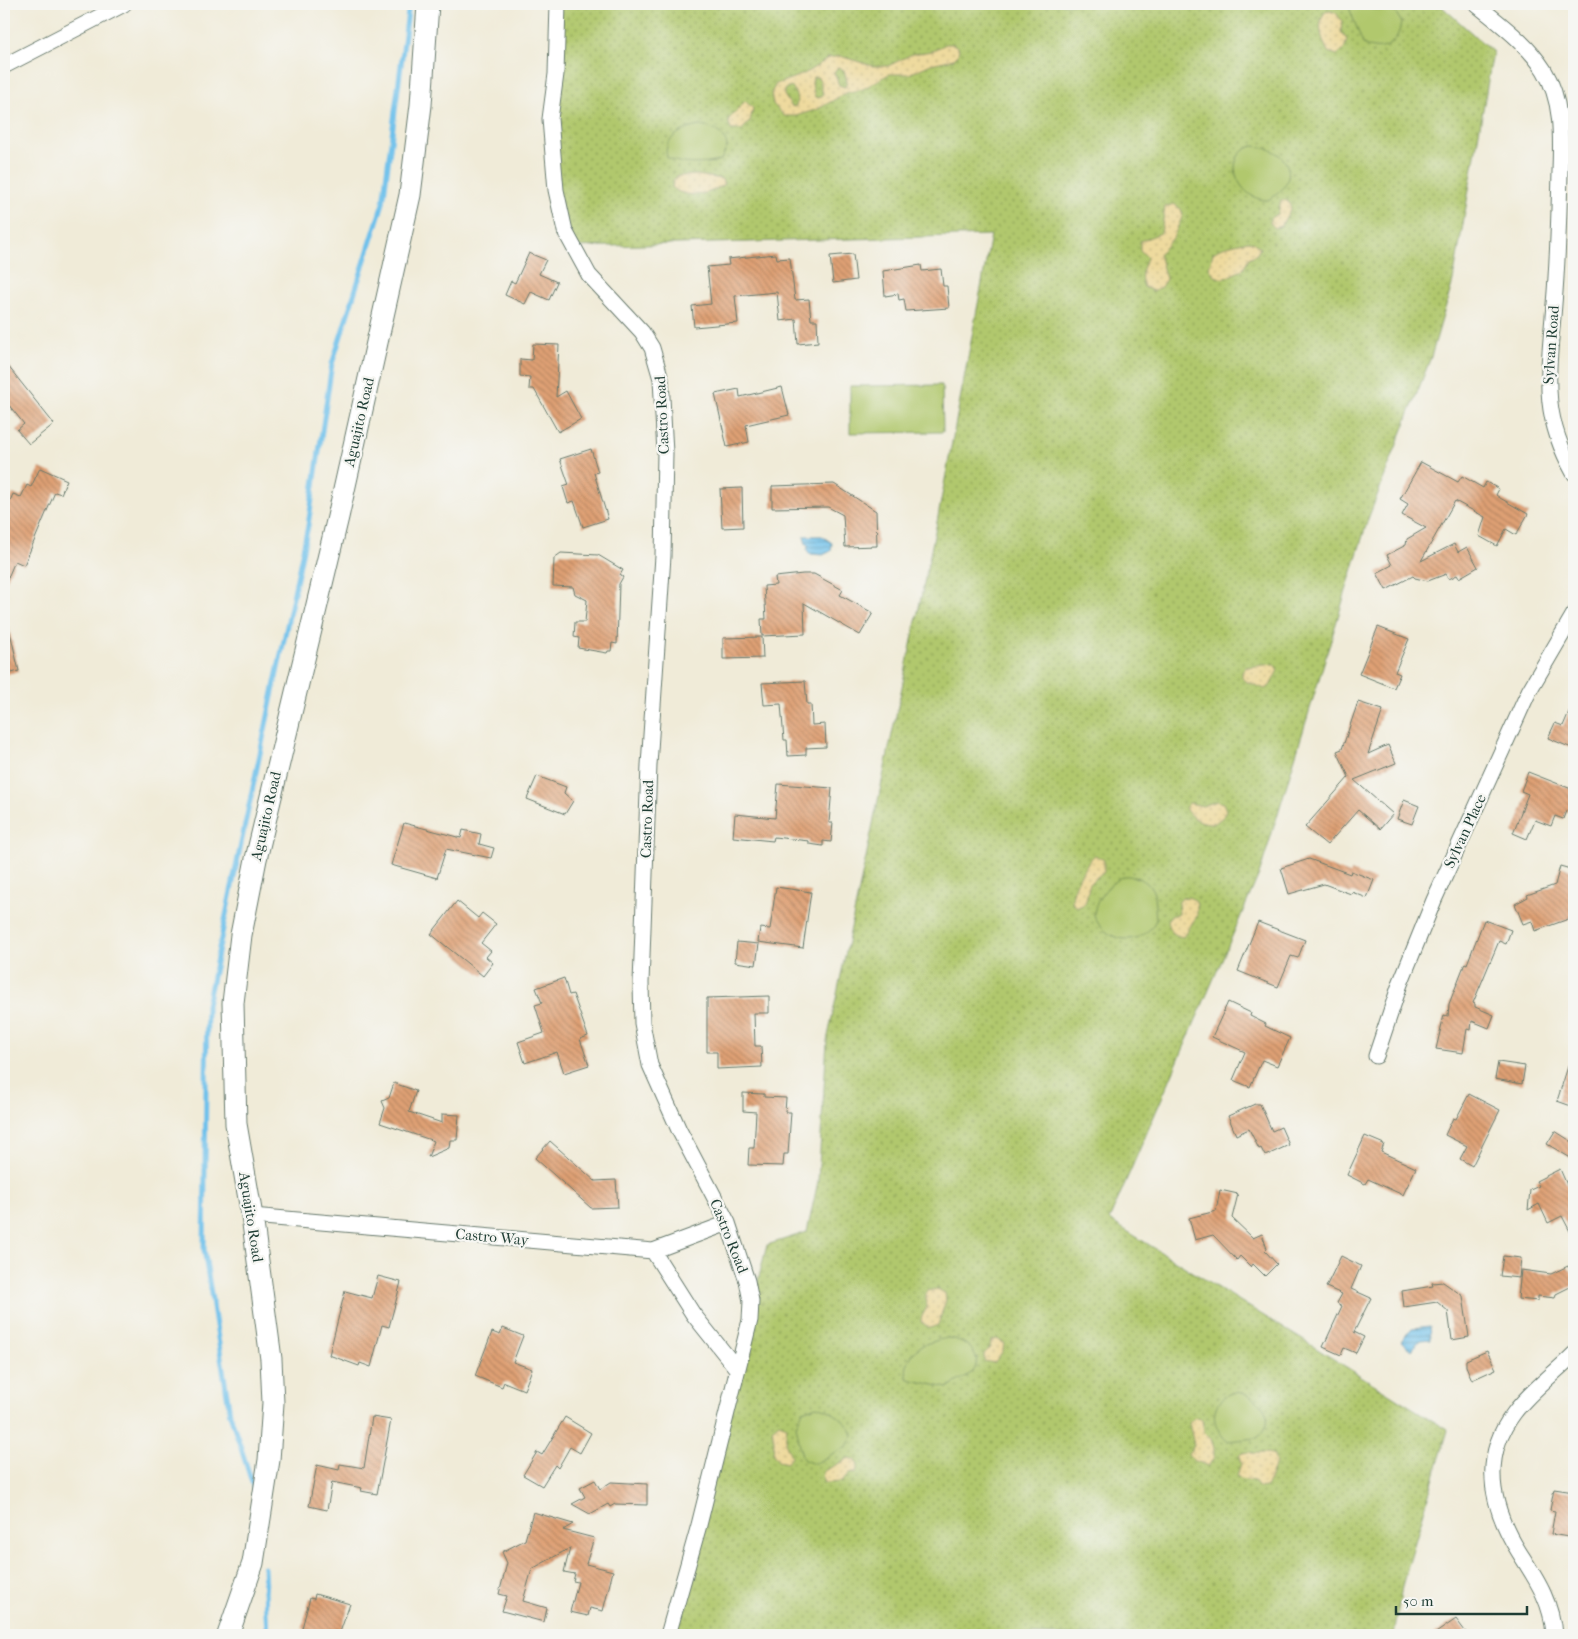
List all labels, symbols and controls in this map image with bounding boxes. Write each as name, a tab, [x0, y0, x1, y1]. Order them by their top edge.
street label: Sylvan Road	[1539, 304, 1563, 385]
street label: Aguajito Road	[340, 375, 378, 469]
street label: Castro Road	[651, 375, 673, 455]
street label: Aguajito Road	[247, 769, 285, 863]
street label: Castro Road	[637, 779, 657, 859]
street label: Sylvan Place	[1440, 791, 1490, 871]
street label: Aguajito Road	[235, 1170, 267, 1264]
street label: Castro Road	[706, 1196, 752, 1276]
street label: Castro Way	[455, 1225, 530, 1249]
scale bar	[1396, 1584, 1527, 1616]
text: 50 m	[1403, 1592, 1434, 1610]

